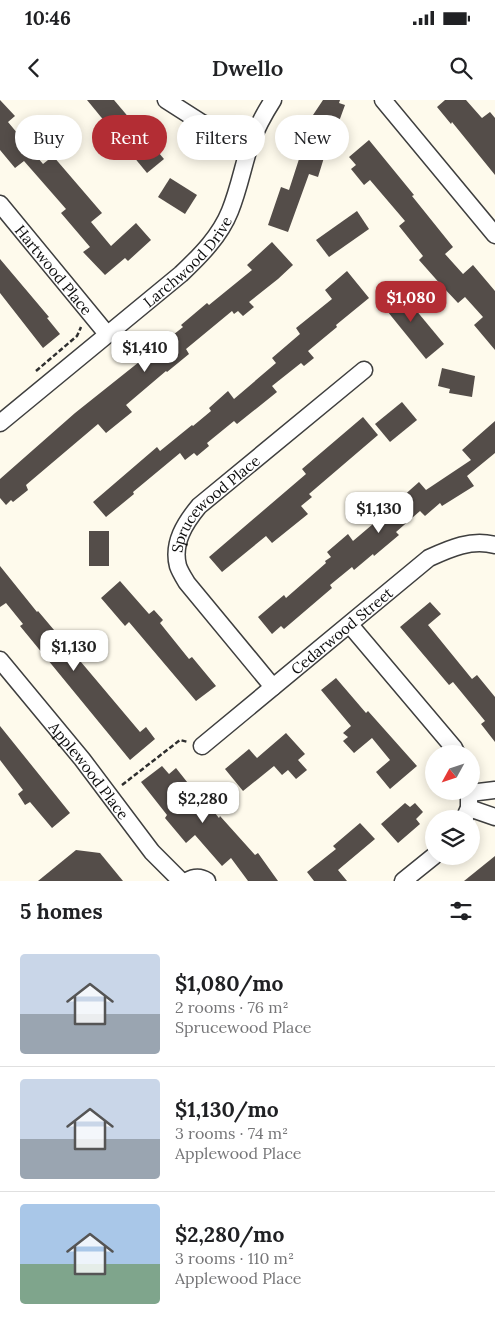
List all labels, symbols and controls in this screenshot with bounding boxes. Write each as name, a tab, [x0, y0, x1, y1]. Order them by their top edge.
text: 10:46	[25, 6, 71, 30]
icon: back	[20, 54, 48, 82]
text: Dwello	[212, 54, 283, 82]
icon: search	[447, 54, 475, 82]
chip: Buy	[15, 115, 82, 160]
chip: Rent	[92, 115, 167, 160]
chip: Filters	[177, 115, 265, 160]
chip: New	[275, 115, 349, 160]
street label: Larchwood Drive	[139, 213, 236, 311]
street label: Hartwood Place	[11, 221, 97, 319]
pin: $1,080	[370, 280, 452, 323]
text: $1,080	[386, 287, 436, 307]
pin: $1,410	[104, 330, 186, 373]
text: $1,410	[122, 337, 168, 357]
street label: Sprucewood Place	[167, 451, 263, 554]
pin: $1,130	[338, 492, 420, 534]
text: $1,130	[356, 498, 402, 518]
street label: Cedarwood Street	[287, 583, 396, 678]
pin: $1,130	[33, 630, 115, 672]
text: $1,130	[51, 636, 97, 656]
street label: Applewood Place	[45, 717, 133, 823]
north arrow	[425, 745, 480, 800]
map controls	[425, 745, 480, 865]
pin: $2,280	[162, 782, 244, 824]
text: $2,280	[178, 788, 228, 808]
button: layers	[425, 810, 480, 865]
icon: filters	[447, 897, 475, 925]
text: 5 homes	[20, 898, 103, 925]
text: $1,080/mo	[175, 970, 283, 997]
icon: home	[60, 974, 120, 1034]
text: 2 rooms · 76 m²	[175, 997, 289, 1017]
text: Sprucewood Place	[175, 1017, 311, 1037]
text: $1,130/mo	[175, 1096, 279, 1123]
icon: home	[60, 1099, 120, 1159]
text: 3 rooms · 74 m²	[175, 1123, 288, 1143]
text: Applewood Place	[175, 1143, 302, 1163]
text: $2,280/mo	[175, 1221, 284, 1248]
icon: home	[60, 1224, 120, 1284]
text: 3 rooms · 110 m²	[175, 1248, 294, 1268]
text: Applewood Place	[175, 1268, 302, 1288]

